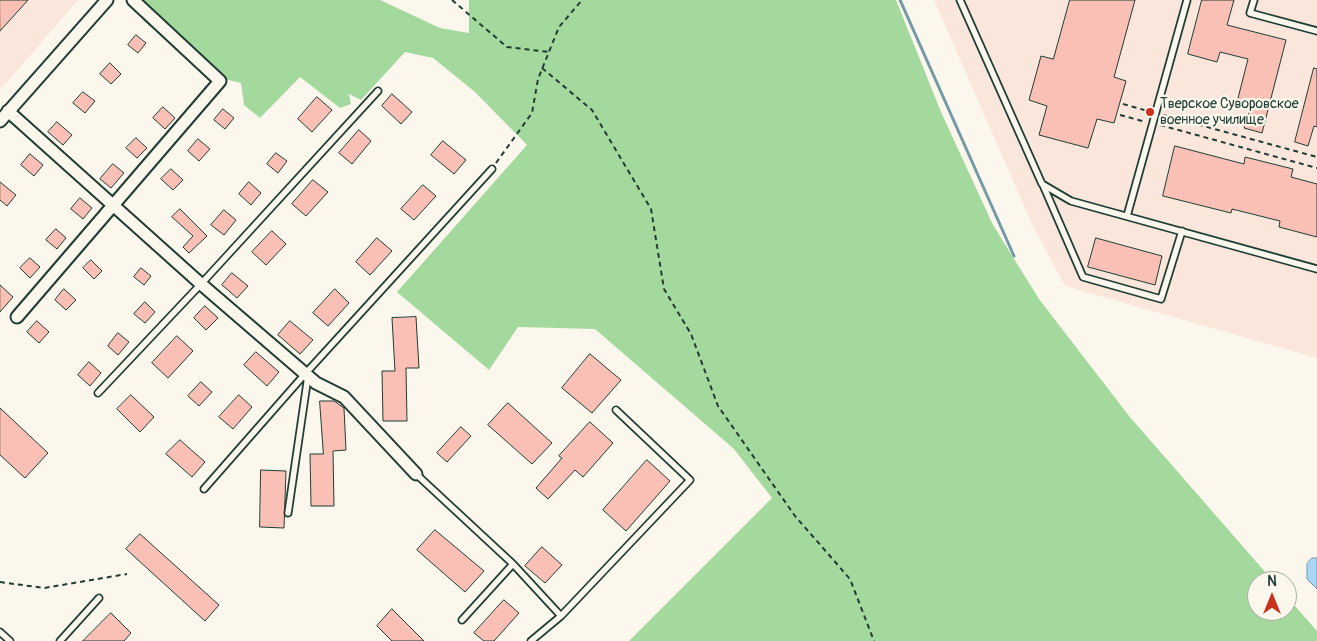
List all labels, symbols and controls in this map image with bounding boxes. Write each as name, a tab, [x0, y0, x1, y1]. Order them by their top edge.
place label: Тверское Суворовское военное училище	[1160, 96, 1299, 128]
marker: Тверское Суворовское военное училище	[1144, 106, 1156, 118]
north arrow	[1247, 571, 1297, 621]
text: N	[1267, 573, 1277, 590]

